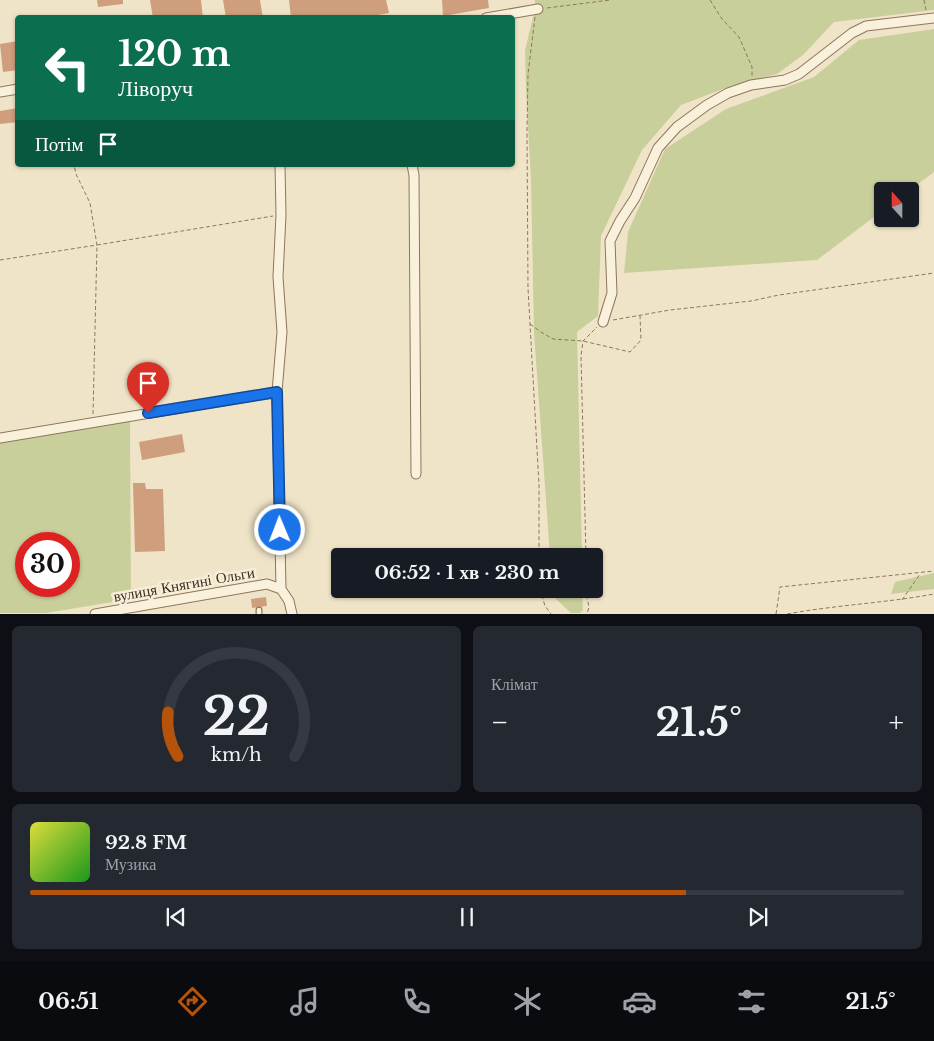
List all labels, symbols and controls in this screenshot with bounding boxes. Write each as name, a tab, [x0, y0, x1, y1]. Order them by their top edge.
text: 120 m	[118, 32, 231, 75]
icon: left	[35, 35, 100, 100]
text: Ліворуч	[118, 75, 193, 102]
icon: arrive	[94, 130, 122, 158]
text: Потім	[35, 133, 84, 156]
north arrow	[874, 182, 919, 228]
map controls	[874, 182, 919, 227]
pin	[127, 362, 169, 413]
icon: arrive	[134, 369, 162, 397]
position arrow	[253, 503, 305, 555]
speed limit sign: 30	[15, 532, 80, 597]
text: 06:52 · 1 хв · 230 m	[374, 561, 560, 584]
street label: вулиця Княгині Ольги	[112, 562, 256, 606]
text: Клімат	[491, 674, 538, 694]
text: 22	[203, 685, 270, 749]
text: 21.5°	[655, 699, 742, 746]
text: −	[491, 705, 509, 740]
text: +	[889, 705, 904, 740]
text: km/h	[211, 744, 262, 766]
text: 92.8 FM	[105, 831, 187, 854]
text: Музика	[105, 854, 156, 874]
icon: previous	[162, 903, 190, 931]
icon: pause	[453, 903, 481, 931]
icon: next	[744, 903, 772, 931]
icon: directions	[175, 984, 210, 1019]
icon: music	[287, 984, 322, 1019]
icon: phone	[399, 984, 434, 1019]
icon: climate	[510, 984, 545, 1019]
icon: car	[622, 984, 657, 1019]
icon: filters	[734, 984, 769, 1019]
text: 06:51	[38, 988, 99, 1015]
text: 21.5°	[846, 988, 896, 1015]

